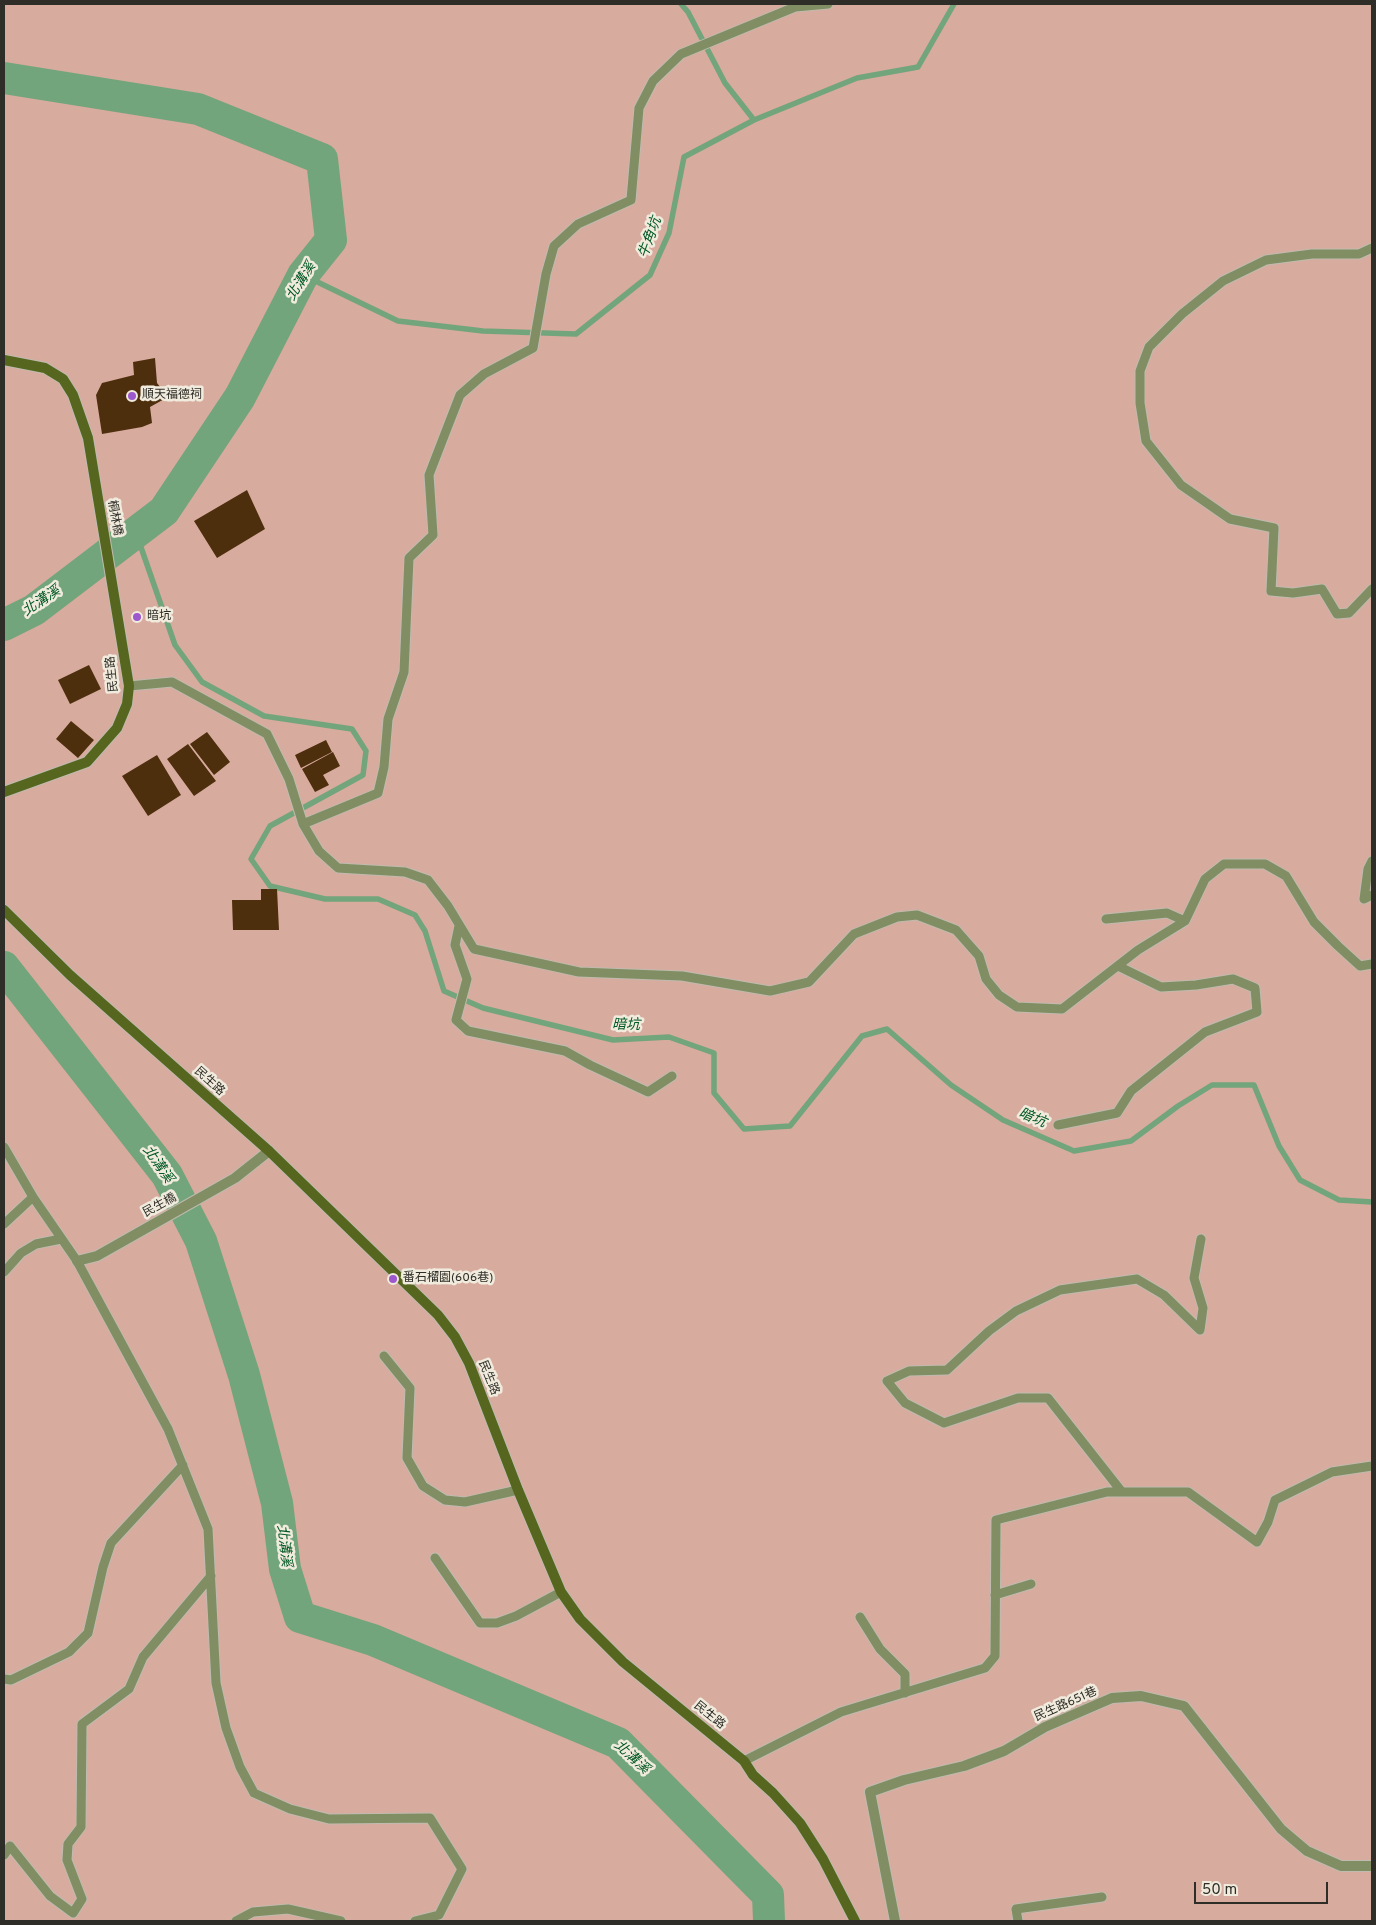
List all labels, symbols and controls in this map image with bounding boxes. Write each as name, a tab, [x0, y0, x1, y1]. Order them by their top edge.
water label: 牛角坑	[636, 215, 666, 261]
water label: 北溝溪	[284, 260, 320, 304]
place label: 順天福德祠	[142, 389, 202, 403]
marker: 順天福德祠	[126, 390, 138, 402]
street label: 桐林橋	[104, 499, 124, 537]
water label: 北溝溪	[20, 583, 64, 621]
place label: 暗坑	[147, 610, 171, 624]
marker: 暗坑	[131, 611, 143, 623]
street label: 民生路	[104, 655, 122, 693]
water label: 暗坑	[612, 1017, 640, 1035]
street label: 民生路	[191, 1065, 227, 1099]
water label: 暗坑	[1016, 1106, 1048, 1132]
water label: 北溝溪	[138, 1143, 176, 1187]
street label: 民生橋	[141, 1191, 179, 1221]
place label: 番石榴園(606巷)	[403, 1272, 493, 1286]
marker: 番石榴園(606巷)	[387, 1273, 399, 1285]
street label: 民生路	[475, 1359, 501, 1397]
water label: 北溝溪	[272, 1524, 294, 1568]
street label: 民生路651巷	[1032, 1685, 1100, 1725]
street label: 民生路	[690, 1699, 728, 1733]
water label: 北溝溪	[610, 1738, 652, 1778]
scale bar	[1196, 1872, 1330, 1904]
text: 50 m	[1202, 1881, 1237, 1900]

